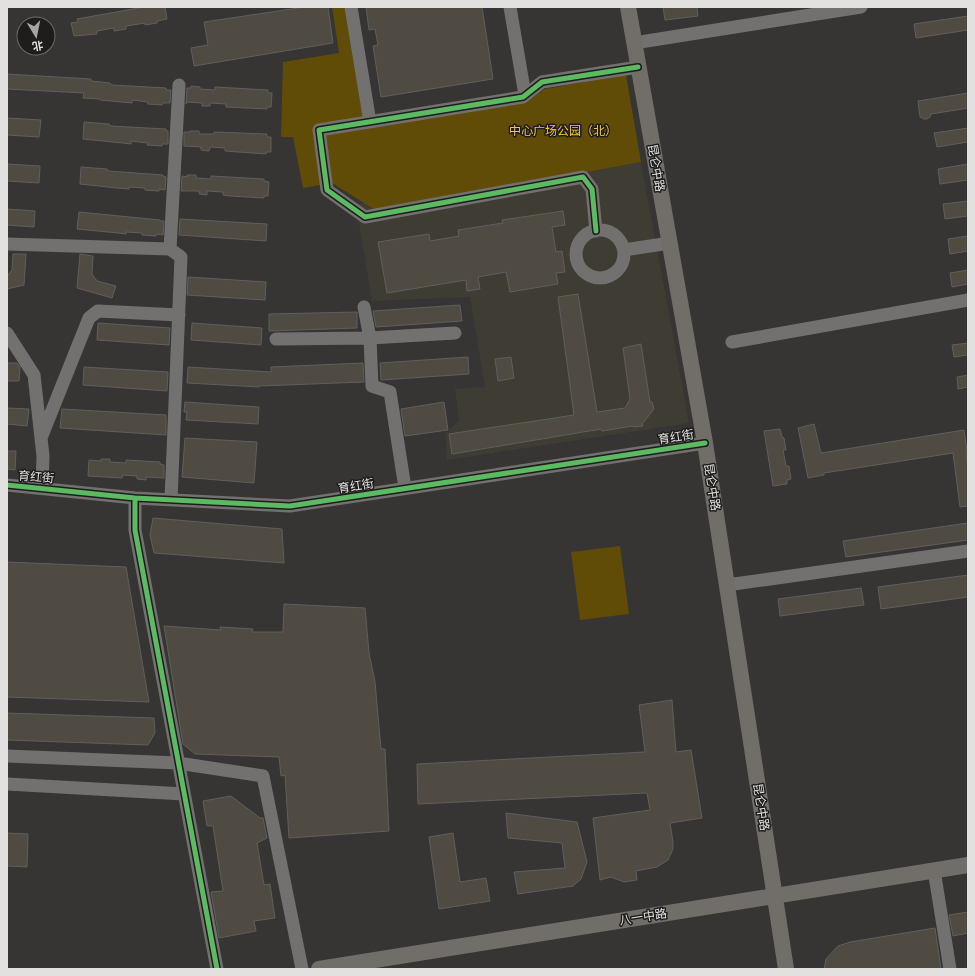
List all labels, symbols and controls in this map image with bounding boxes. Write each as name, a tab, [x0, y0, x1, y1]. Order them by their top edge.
north arrow	[16, 16, 56, 56]
text: 北	[31, 39, 44, 54]
park label: 中心广场公园（北）	[509, 123, 617, 138]
street label: 昆仑中路	[645, 143, 668, 193]
street label: 育红街	[657, 426, 695, 447]
street label: 昆仑中路	[701, 462, 724, 512]
street label: 育红街	[17, 467, 55, 486]
street label: 育红街	[337, 475, 375, 496]
street label: 昆仑中路	[750, 782, 773, 832]
street label: 八一中路	[618, 905, 668, 928]

